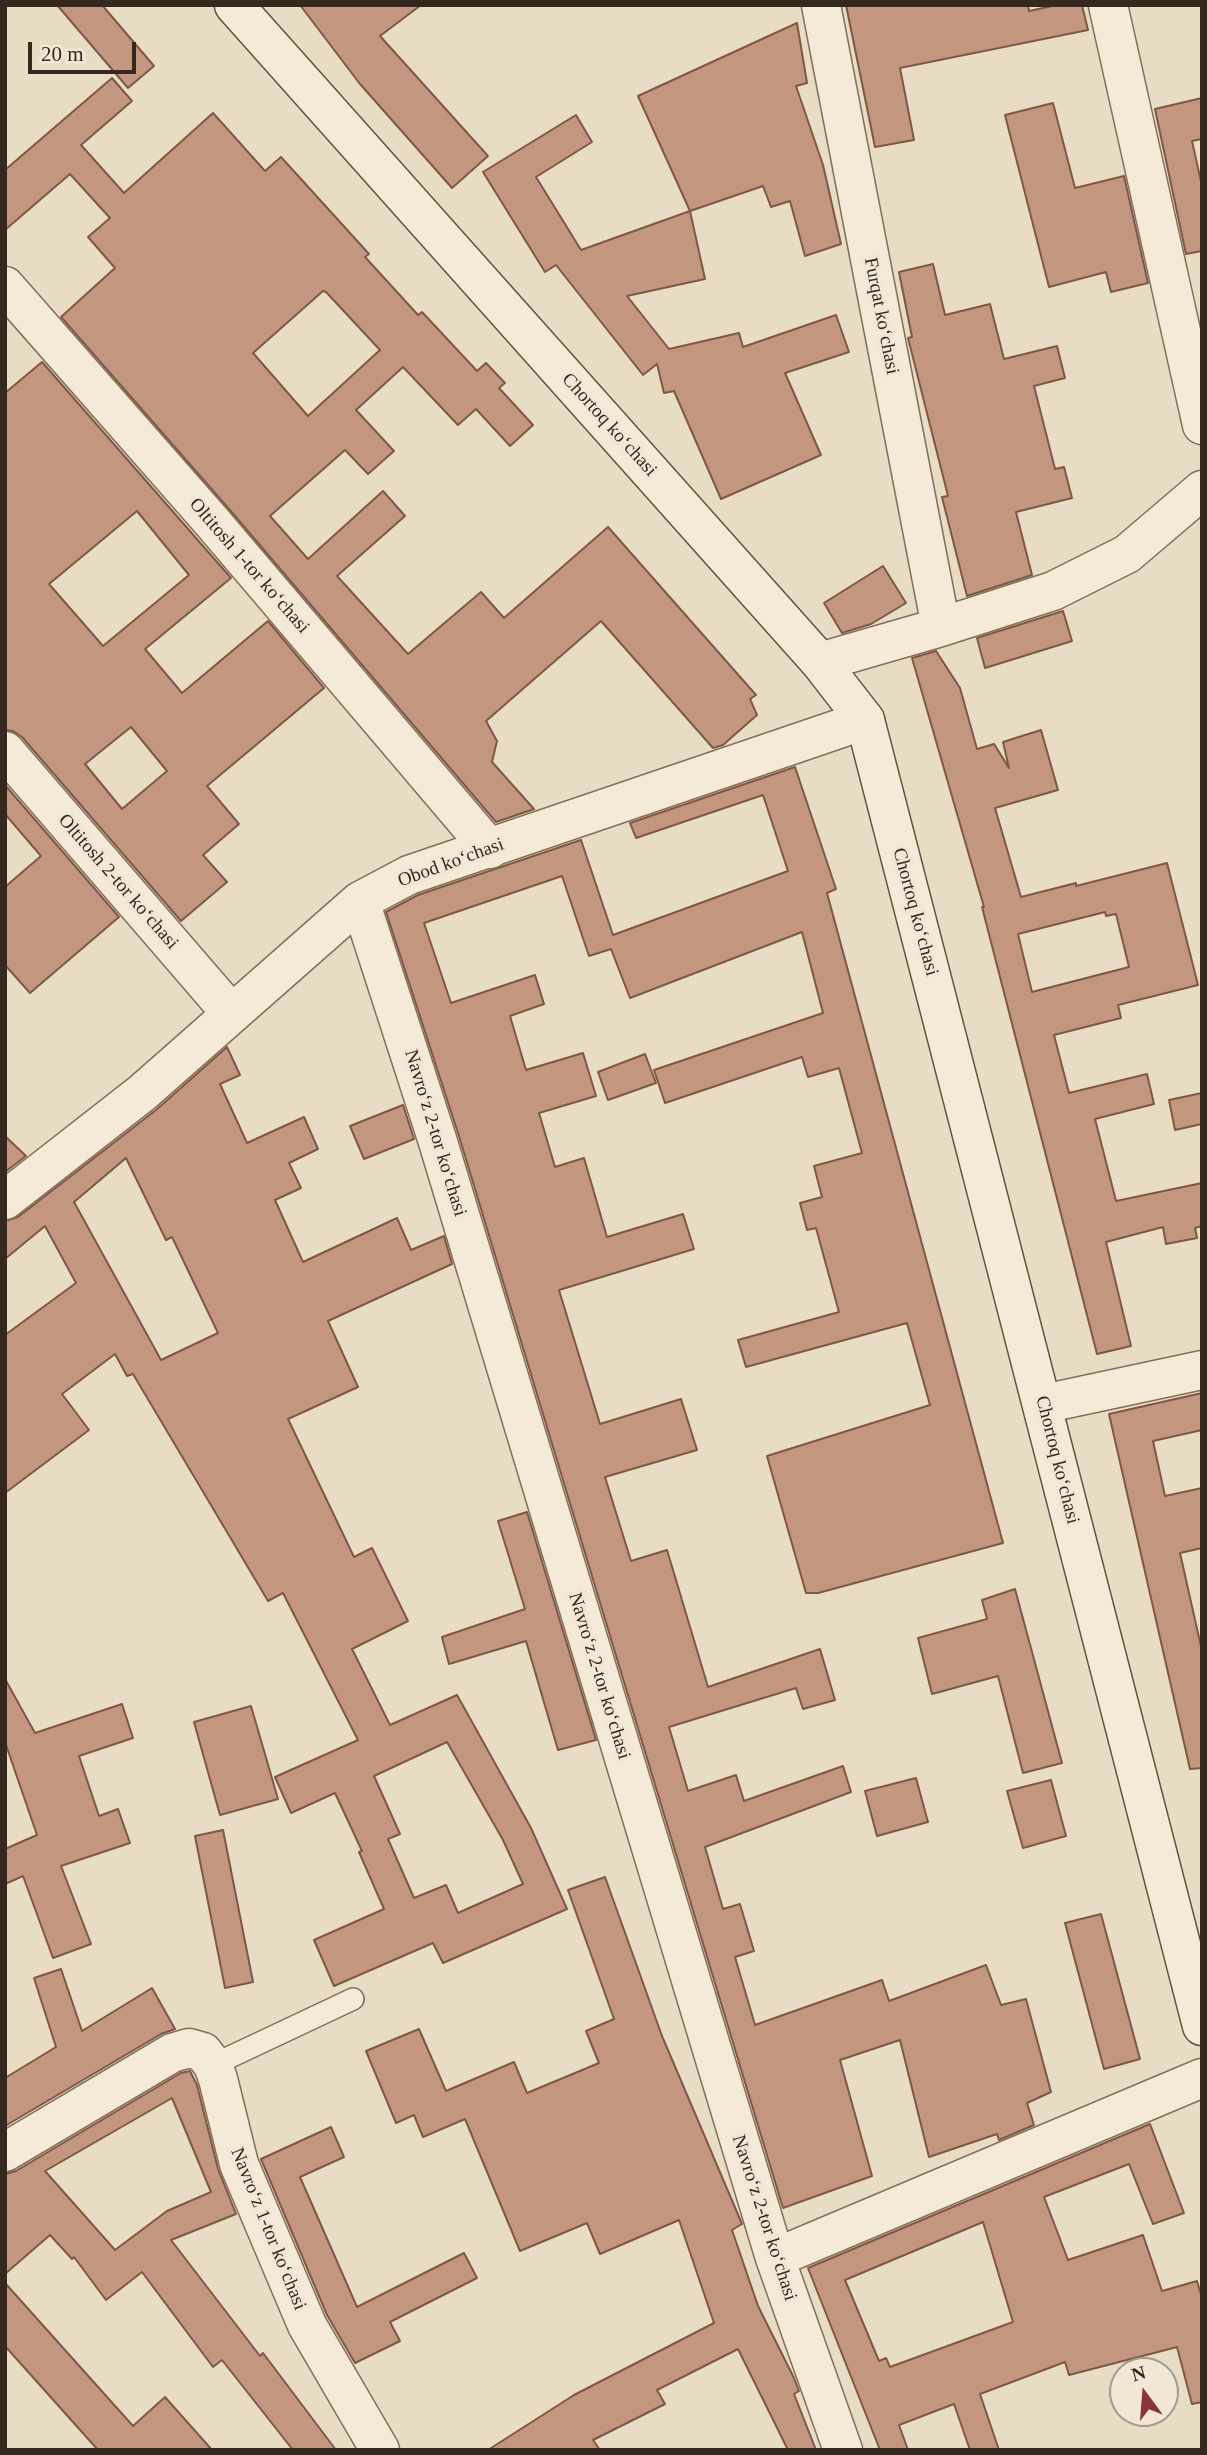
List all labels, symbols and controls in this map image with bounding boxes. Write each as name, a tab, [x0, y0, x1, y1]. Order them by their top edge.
scale bar	[32, 28, 140, 72]
text: 20 m	[41, 42, 84, 66]
street label: Furqat koʻchasi	[858, 256, 904, 376]
street label: Chortoq koʻchasi	[557, 369, 661, 481]
street label: Oltitosh 1-tor koʻchasi	[184, 494, 314, 638]
street label: Oltitosh 2-tor koʻchasi	[53, 810, 183, 954]
street label: Obod koʻchasi	[395, 833, 507, 893]
street label: Chortoq koʻchasi	[887, 846, 943, 978]
street label: Navroʻz 2-tor koʻchasi	[399, 1047, 471, 1219]
street label: Chortoq koʻchasi	[1030, 1393, 1084, 1527]
street label: Navroʻz 2-tor koʻchasi	[563, 1590, 635, 1762]
street label: Navroʻz 2-tor koʻchasi	[726, 2132, 802, 2304]
street label: Navroʻz 1-tor koʻchasi	[225, 2145, 311, 2313]
north arrow	[1109, 2357, 1179, 2427]
text: N	[1129, 2361, 1148, 2385]

